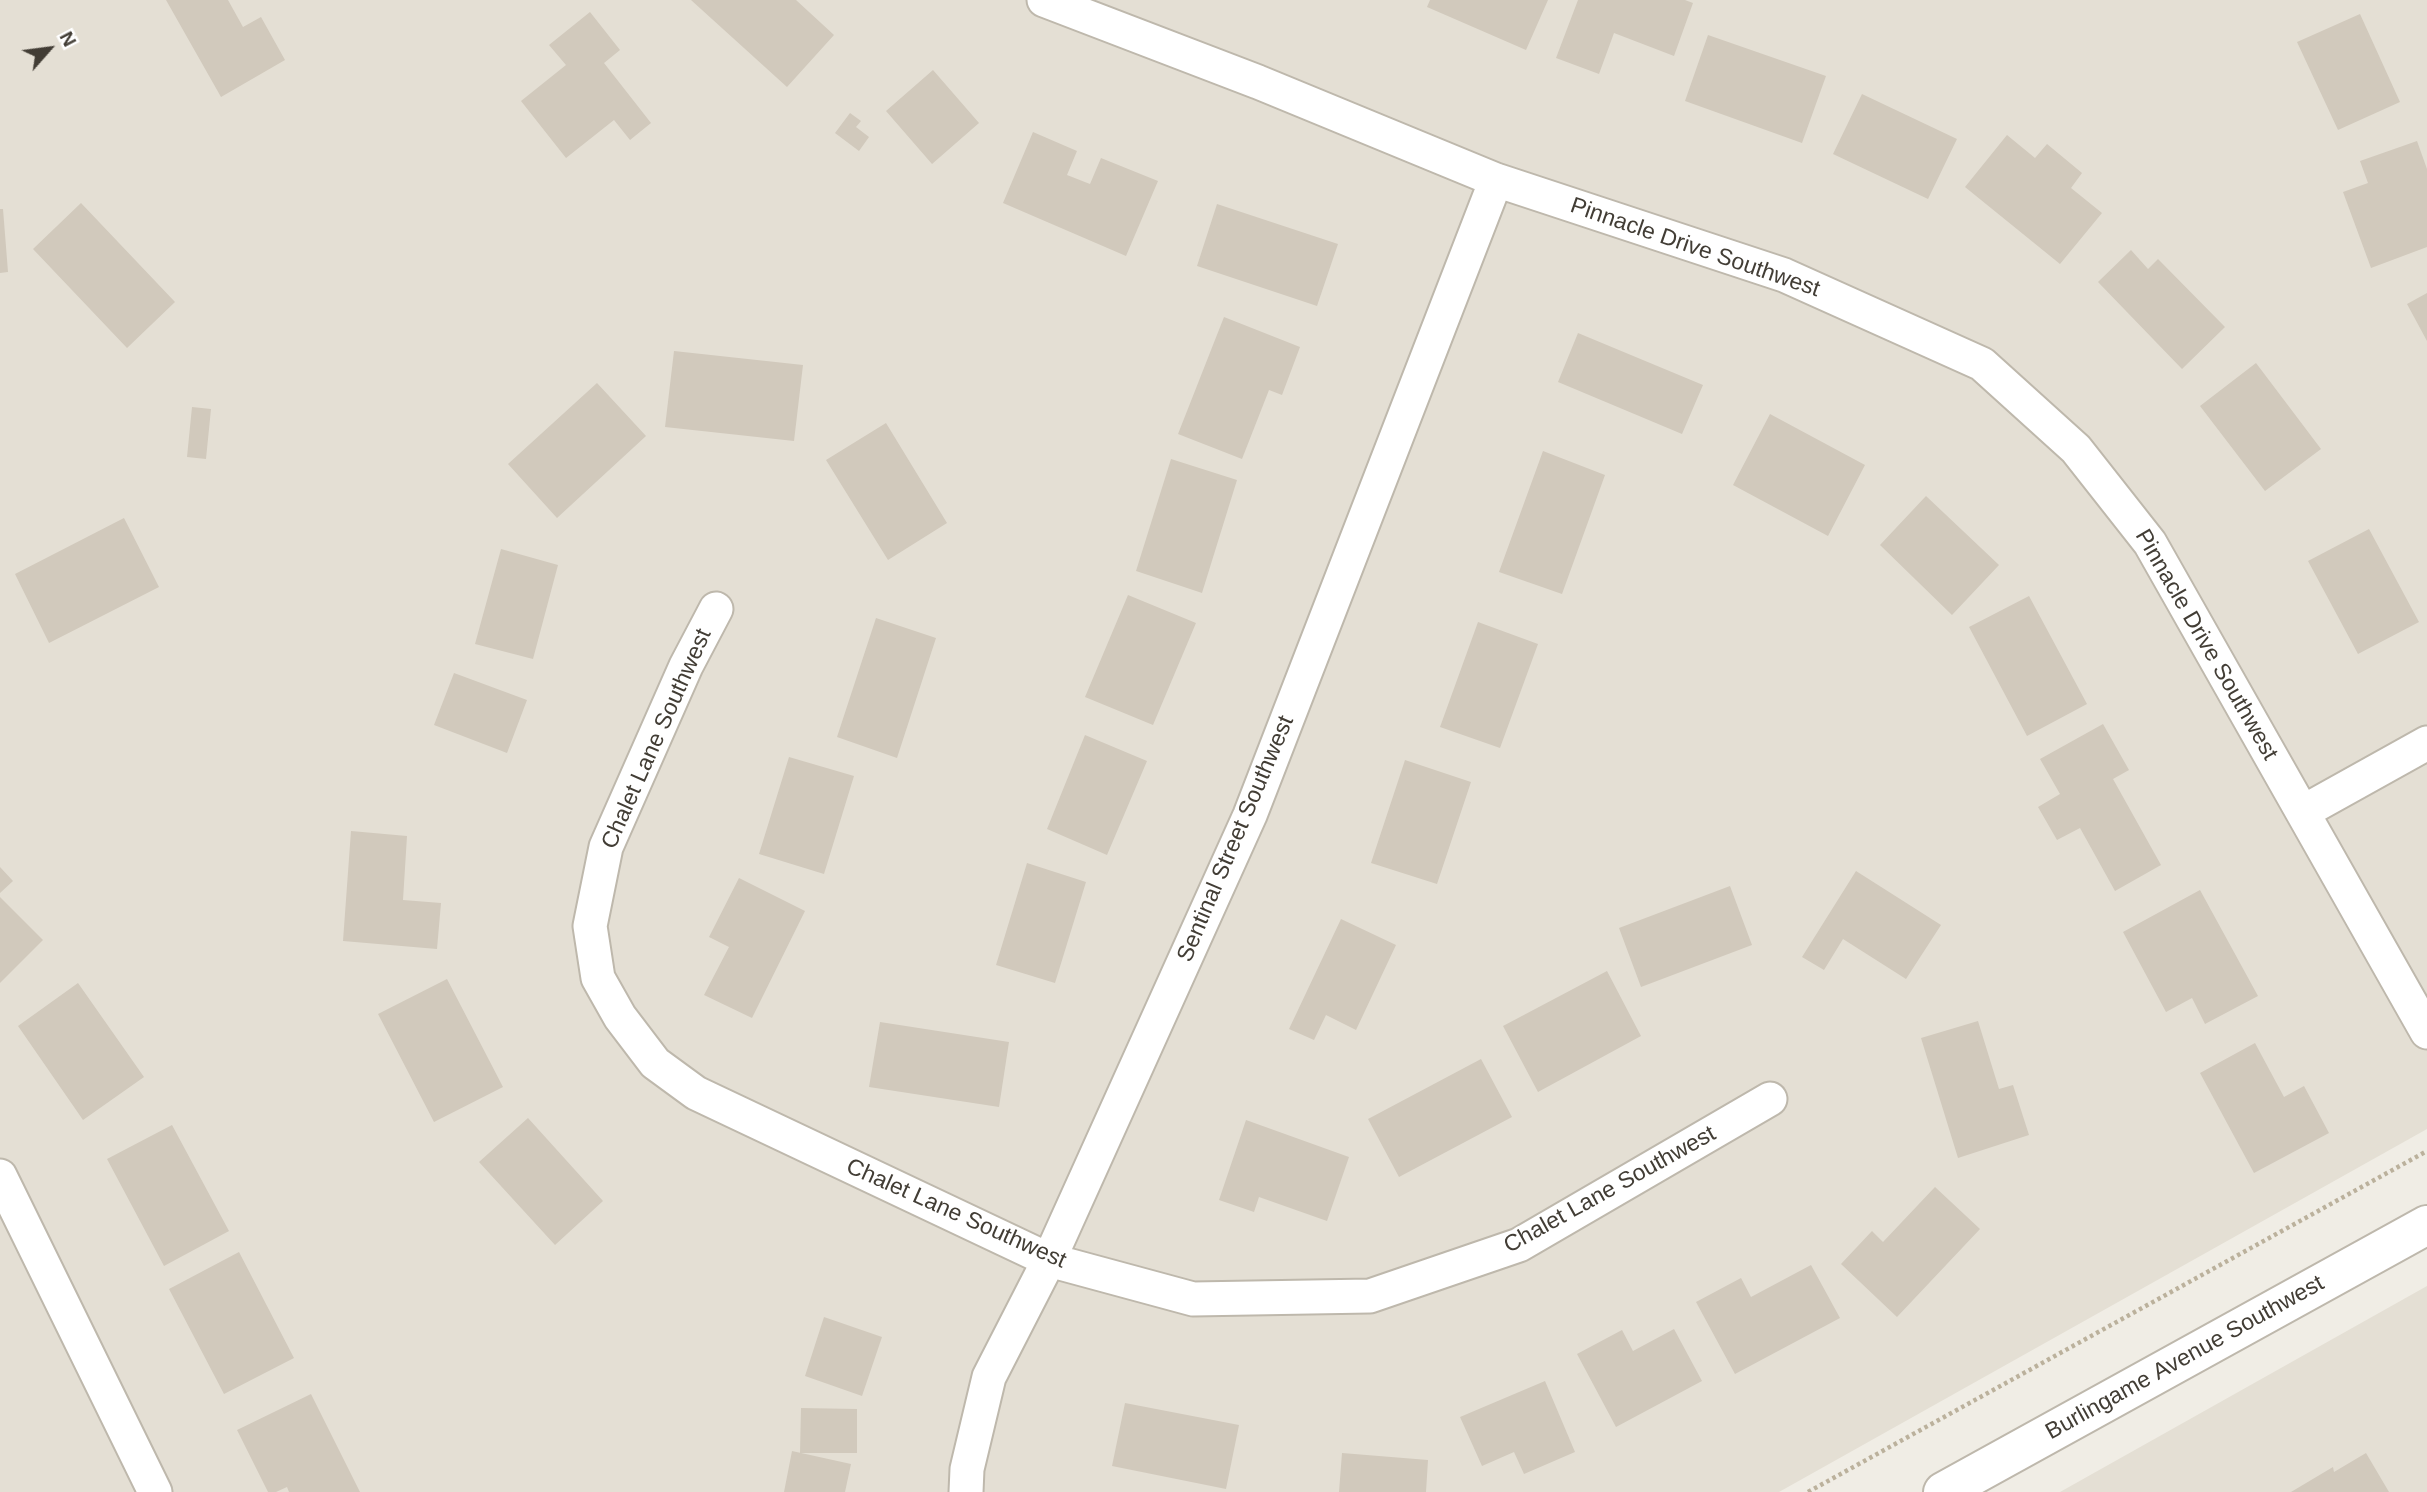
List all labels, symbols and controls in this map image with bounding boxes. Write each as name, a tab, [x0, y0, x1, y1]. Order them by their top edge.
north arrow	[14, 14, 84, 84]
text: N	[55, 28, 80, 50]
street label: Pinnacle Drive Southwest	[1567, 192, 1823, 304]
street label: Pinnacle Drive Southwest	[2129, 525, 2283, 765]
street label: Chalet Lane Southwest	[596, 625, 718, 853]
street label: Sentinal Street Southwest	[1172, 712, 1300, 966]
street label: Chalet Lane Southwest	[1499, 1120, 1721, 1260]
street label: Chalet Lane Southwest	[842, 1153, 1070, 1275]
street label: Burlingame Avenue Southwest	[2041, 1270, 2329, 1446]

